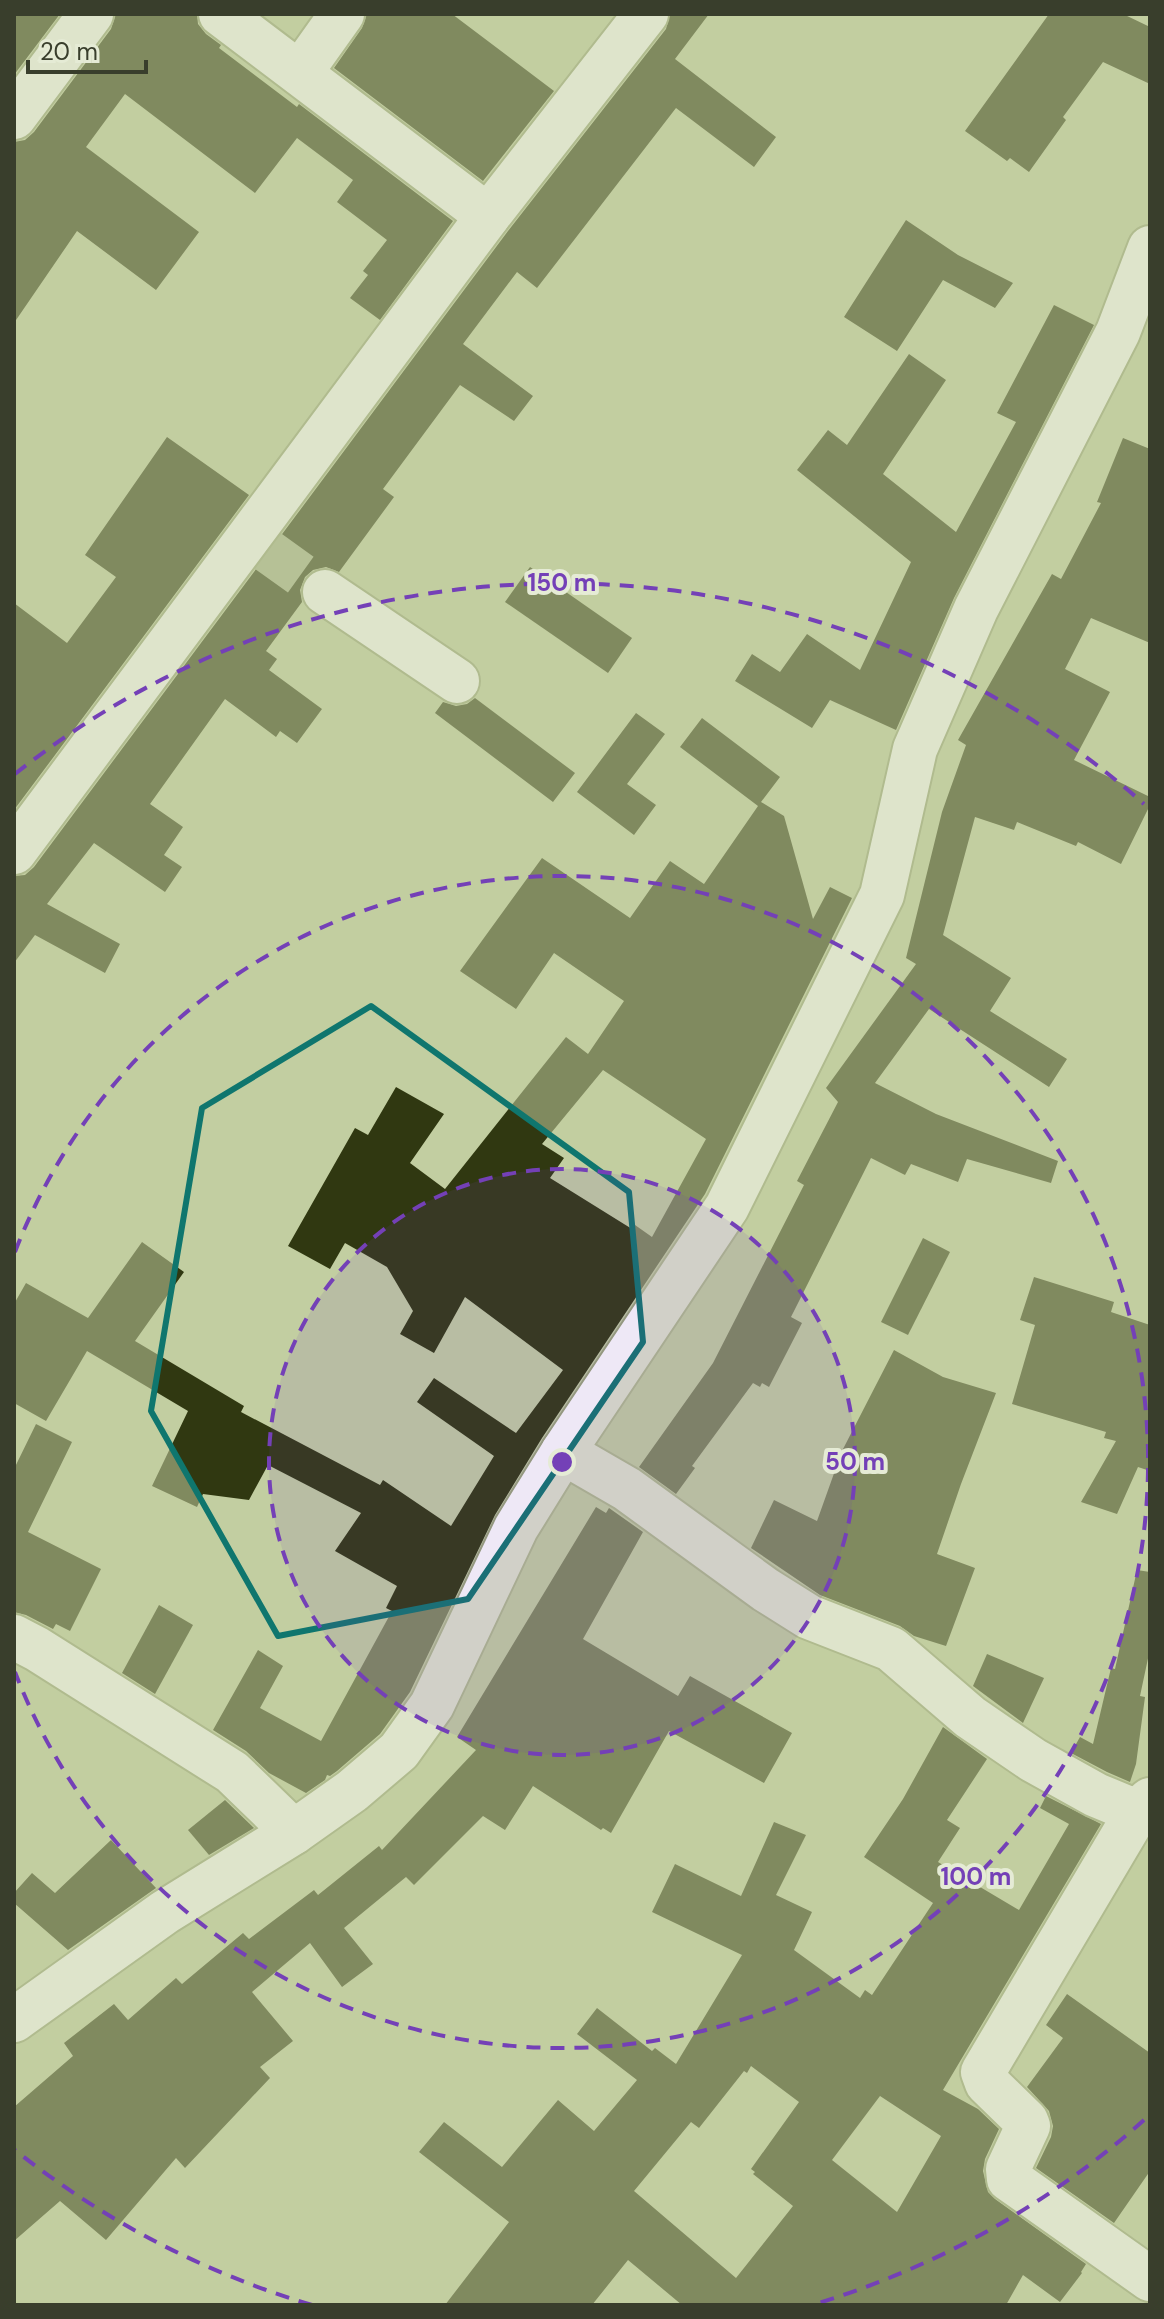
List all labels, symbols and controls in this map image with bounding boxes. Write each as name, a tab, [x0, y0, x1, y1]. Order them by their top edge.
scale bar	[28, 24, 146, 74]
text: 20 m	[40, 36, 98, 67]
text: 150 m	[528, 567, 596, 598]
text: 50 m	[825, 1446, 885, 1477]
centre of rings	[548, 1448, 576, 1476]
text: 100 m	[941, 1861, 1011, 1892]

